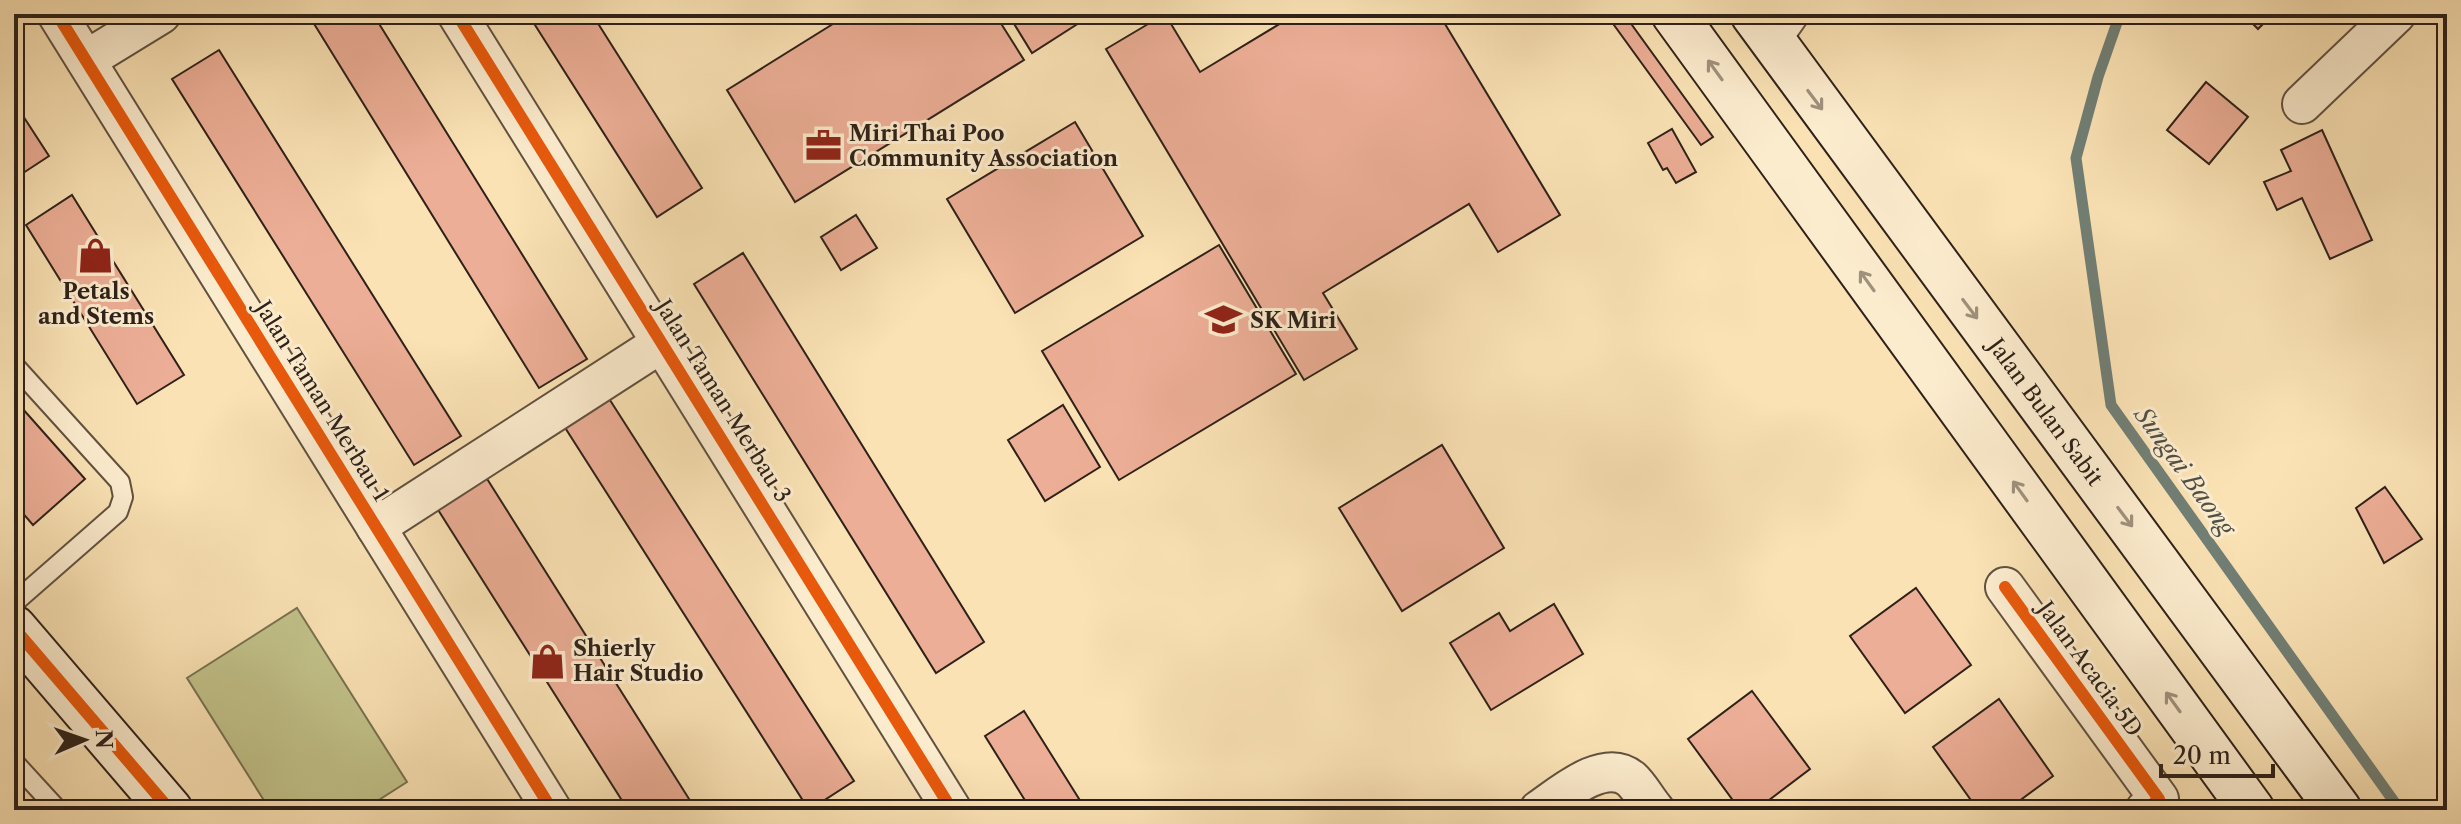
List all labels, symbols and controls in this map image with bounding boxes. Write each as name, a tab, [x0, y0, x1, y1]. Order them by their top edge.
one-way arrow	[1706, 60, 1723, 82]
one-way arrow	[1806, 89, 1823, 110]
place label: Miri Thai Poo Community Association	[849, 120, 1118, 172]
office icon: Miri Thai Poo Community Association	[804, 127, 842, 165]
shop icon: Petals and Stems	[77, 236, 115, 274]
one-way arrow	[1859, 270, 1876, 292]
place label: Petals and Stems	[38, 278, 154, 330]
street label: Jalan Taman Merbau 3	[648, 292, 796, 507]
street label: Jalan Taman Merbau 1	[248, 293, 395, 506]
one-way arrow	[1962, 297, 1978, 319]
school or university icon: SK Miri	[1205, 301, 1243, 339]
place label: SK Miri	[1250, 307, 1337, 334]
street label: Jalan Bulan Sabit	[1981, 330, 2109, 491]
water label: Sungai Baong	[2128, 400, 2243, 543]
one-way arrow	[2012, 481, 2029, 502]
one-way arrow	[2117, 506, 2133, 528]
street label: Jalan Acacia 5D	[2030, 594, 2148, 742]
place label: Shierly Hair Studio	[573, 635, 704, 687]
shop icon: Shierly Hair Studio	[528, 642, 566, 680]
one-way arrow	[2165, 691, 2181, 713]
north arrow	[44, 700, 124, 780]
scale bar	[2161, 728, 2273, 778]
text: N	[90, 729, 117, 749]
text: 20 m	[2173, 741, 2231, 770]

